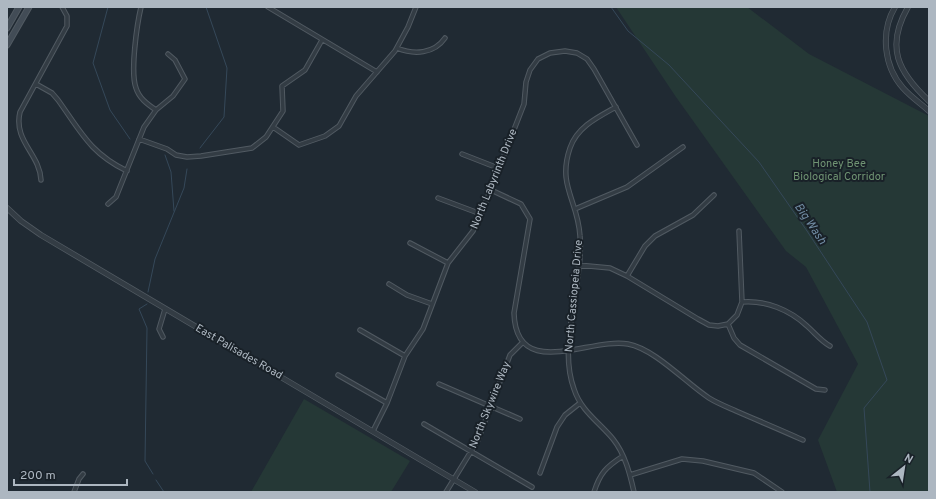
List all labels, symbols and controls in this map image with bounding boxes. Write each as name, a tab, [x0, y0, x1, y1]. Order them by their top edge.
street label: North Labyrinth Drive	[467, 127, 521, 231]
park label: Honey Bee Biological Corridor	[793, 157, 886, 184]
water label: Big Wash	[790, 200, 830, 248]
street label: North Cassiopeia Drive	[562, 239, 586, 353]
street label: East Palisades Road	[193, 321, 285, 383]
street label: North Skywire Way	[466, 359, 514, 451]
north arrow	[884, 447, 924, 487]
text: N	[902, 451, 915, 467]
scale bar	[14, 461, 127, 487]
text: 200 m	[20, 468, 56, 484]

